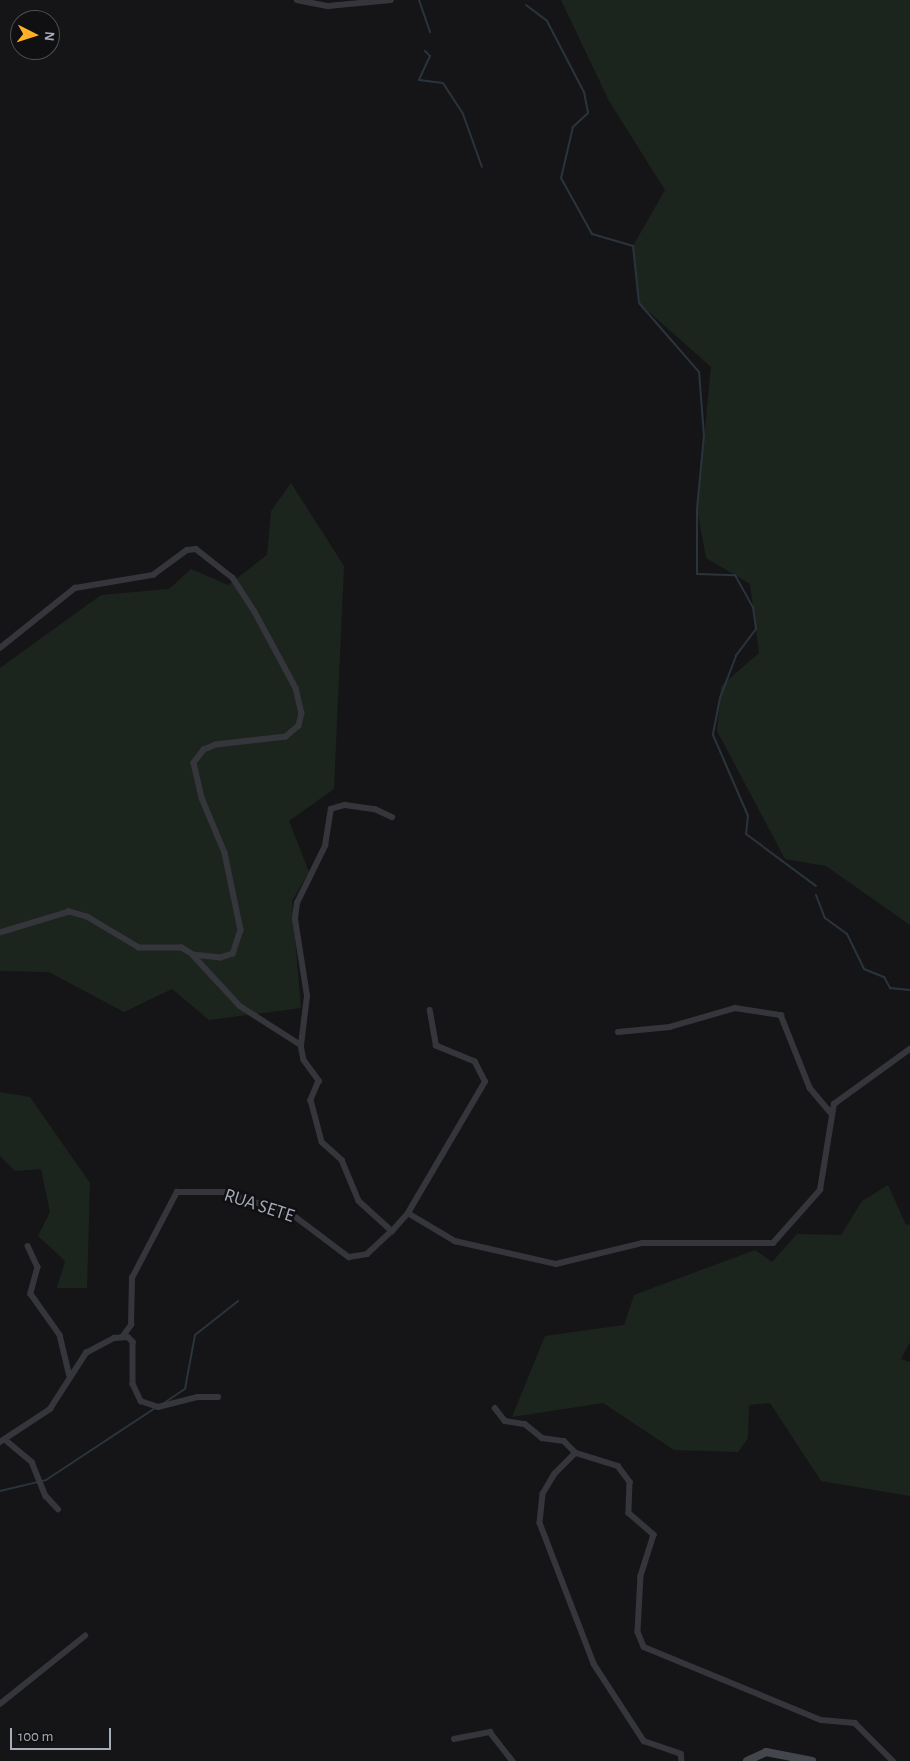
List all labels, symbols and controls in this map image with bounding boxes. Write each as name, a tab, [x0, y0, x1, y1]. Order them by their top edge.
north arrow	[10, 10, 60, 60]
text: N	[42, 31, 56, 42]
street label: RUA SETE	[221, 1184, 297, 1228]
scale bar	[12, 1718, 114, 1750]
text: 100 m	[18, 1729, 53, 1744]

